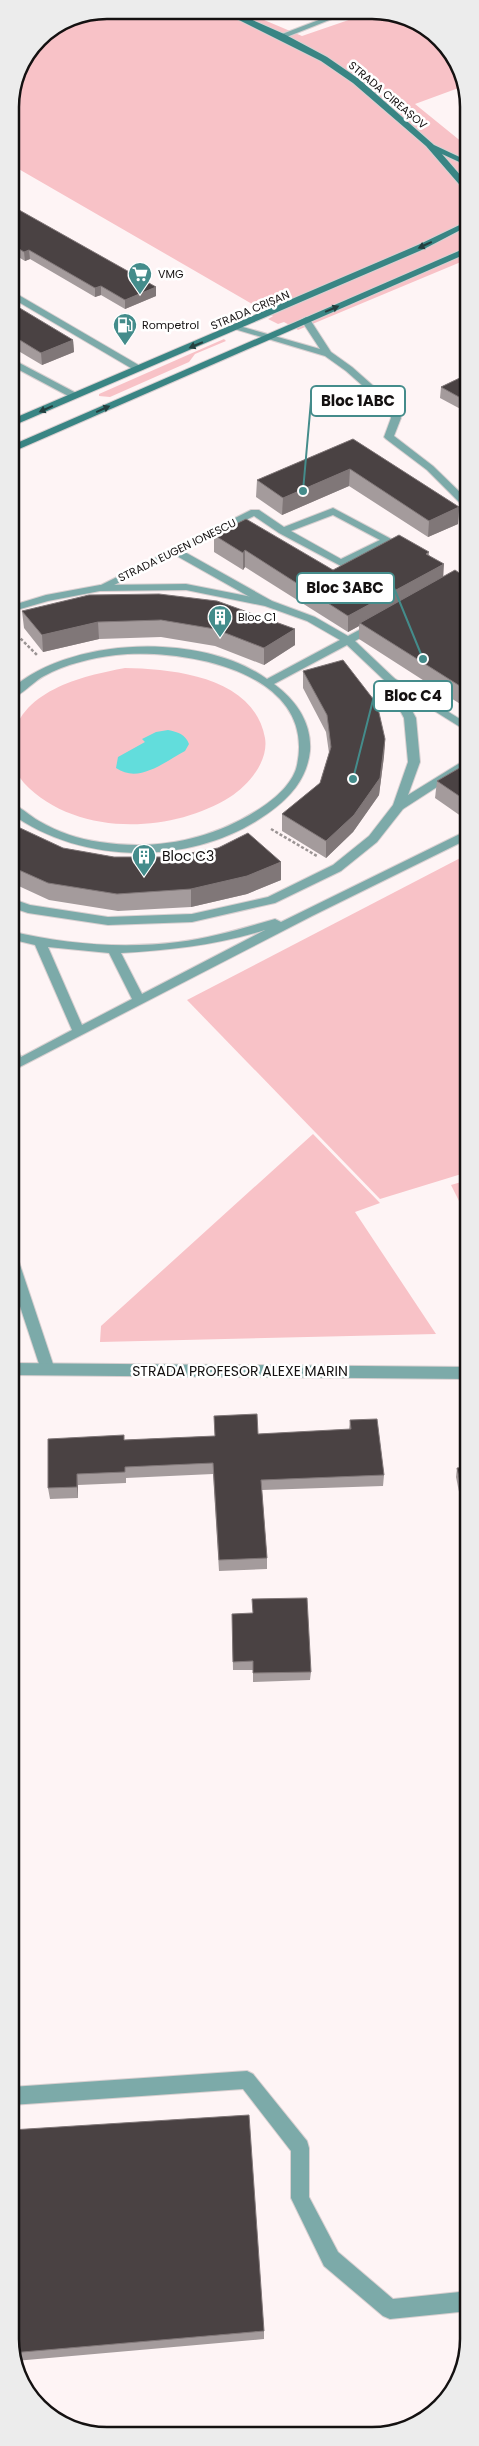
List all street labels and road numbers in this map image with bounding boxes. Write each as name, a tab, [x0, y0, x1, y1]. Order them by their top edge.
street label: STRADA CIREAȘOV	[345, 57, 431, 133]
street label: STRADA CRIȘAN	[208, 286, 292, 334]
street label: STRADA EUGEN IONESCU	[115, 514, 239, 586]
street label: STRADA PROFESOR ALEXE MARIN	[132, 1361, 348, 1381]

